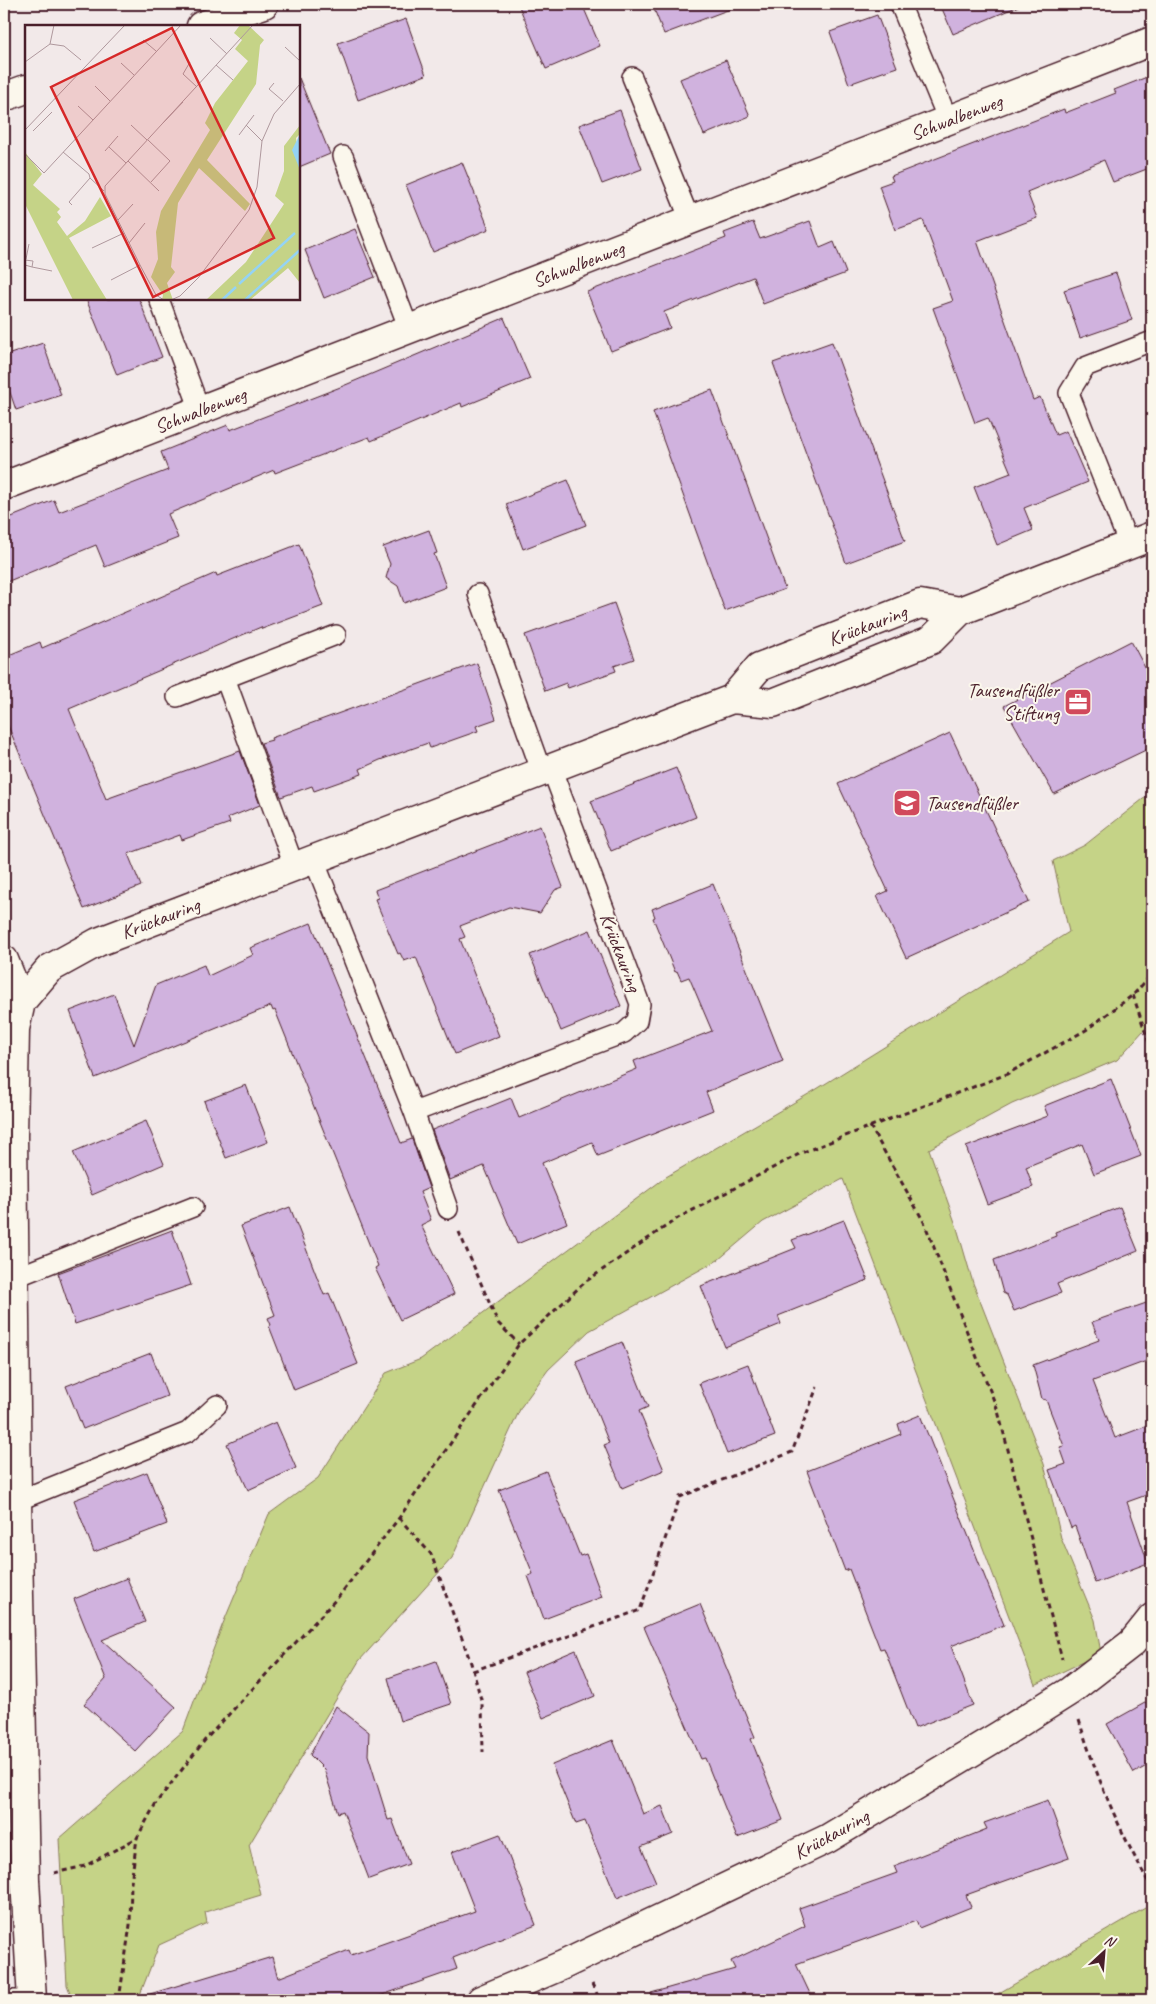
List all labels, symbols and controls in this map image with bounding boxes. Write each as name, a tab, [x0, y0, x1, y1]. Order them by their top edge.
inset map	[25, 25, 300, 300]
street label: Schwalbenweg	[907, 88, 1007, 146]
street label: Schwalbenweg	[529, 235, 629, 293]
street label: Schwalbenweg	[151, 381, 251, 439]
street label: Krückauring	[824, 598, 912, 652]
place label: Tausendfüßler Stiftung	[967, 678, 1061, 726]
office icon: Tausendfüßler Stiftung	[1063, 687, 1093, 717]
school or university icon: Tausendfüßler	[892, 788, 922, 818]
place label: Tausendfüßler	[926, 791, 1020, 816]
street label: Krückauring	[117, 891, 205, 945]
street label: Krückauring	[594, 909, 648, 997]
street label: Krückauring	[789, 1803, 875, 1865]
north arrow	[1078, 1926, 1128, 1976]
text: N	[1102, 1931, 1119, 1951]

